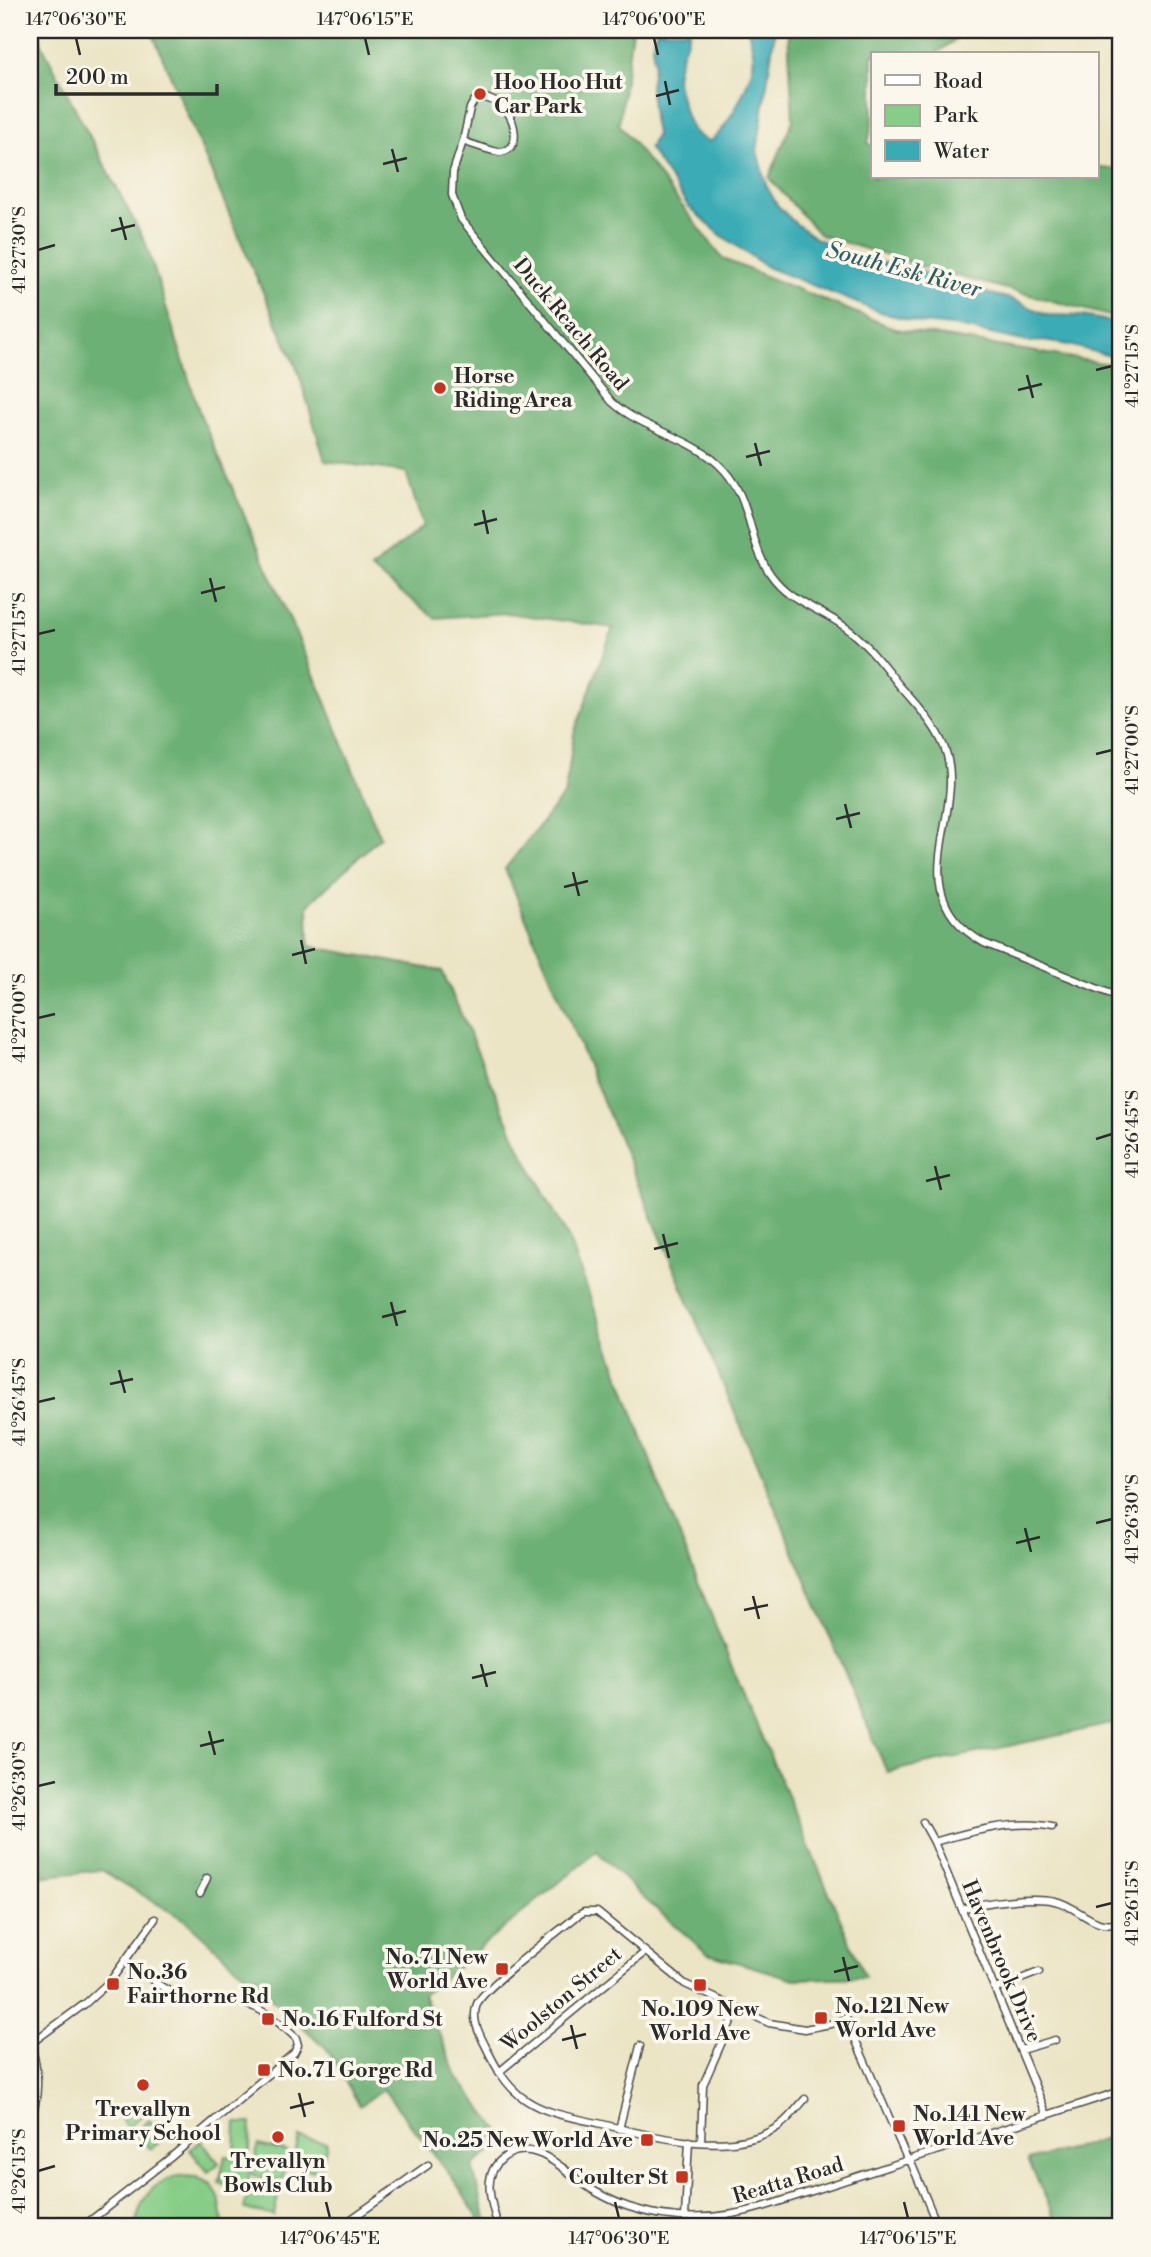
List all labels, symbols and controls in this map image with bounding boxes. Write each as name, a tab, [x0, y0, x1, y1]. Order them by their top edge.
text: 147°06'30"E	[26, 8, 126, 31]
text: 147°06'15"E	[317, 8, 413, 31]
text: 147°06'00"E	[603, 8, 705, 31]
scale bar	[56, 52, 217, 96]
legend	[871, 52, 1098, 178]
text: 200 m	[66, 65, 129, 91]
text: Road	[934, 69, 983, 95]
place label: Hoo Hoo Hut Car Park	[494, 70, 623, 120]
marker: Hoo Hoo Hut Car Park	[472, 86, 488, 102]
text: Park	[934, 103, 979, 129]
text: Water	[933, 139, 989, 165]
text: 41°27'30"S	[8, 206, 31, 294]
water label: South Esk River	[823, 236, 986, 304]
street label: Duck Reach Road	[507, 253, 634, 397]
text: 41°27'15"S	[1121, 324, 1144, 408]
place label: Horse Riding Area	[454, 364, 573, 414]
marker: Horse Riding Area	[432, 380, 448, 396]
text: 41°27'15"S	[8, 592, 31, 676]
text: 41°27'00"S	[1121, 705, 1144, 795]
text: 41°27'00"S	[8, 973, 31, 1063]
text: 41°26'45"S	[1121, 1090, 1144, 1178]
text: 41°26'45"S	[8, 1358, 31, 1446]
text: 41°26'30"S	[1121, 1474, 1144, 1564]
text: 41°26'30"S	[8, 1741, 31, 1831]
text: 41°26'15"S	[1121, 1860, 1144, 1946]
street label: Havenbrook Drive	[955, 1876, 1047, 2046]
street label: Woolston Street	[495, 1941, 628, 2058]
place label: No.71 New World Ave	[385, 1945, 488, 1995]
place label: No.36 Fairthorne Rd	[127, 1960, 270, 2010]
marker: No.71 New World Ave	[494, 1961, 510, 1977]
marker: No.36 Fairthorne Rd	[105, 1976, 121, 1992]
marker: No.109 New World Ave	[692, 1977, 708, 1993]
place label: No.121 New World Ave	[834, 1994, 949, 2044]
place label: No.109 New World Ave	[641, 1997, 759, 2047]
place label: No.16 Fulford St	[282, 2007, 443, 2033]
marker: No.121 New World Ave	[813, 2010, 829, 2026]
marker: No.16 Fulford St	[260, 2011, 276, 2027]
place label: No.71 Gorge Rd	[278, 2058, 433, 2084]
marker: No.71 Gorge Rd	[256, 2062, 272, 2078]
marker: Trevallyn Primary School	[135, 2077, 151, 2093]
place label: Trevallyn Primary School	[65, 2097, 221, 2147]
place label: No.141 New World Ave	[912, 2102, 1026, 2152]
marker: No.141 New World Ave	[891, 2118, 907, 2134]
text: 41°26'15"S	[8, 2128, 31, 2214]
place label: No.25 New World Ave	[423, 2128, 633, 2154]
marker: Trevallyn Bowls Club	[270, 2129, 286, 2145]
marker: No.25 New World Ave	[639, 2132, 655, 2148]
place label: Trevallyn Bowls Club	[223, 2149, 333, 2199]
street label: Reatta Road	[730, 2152, 847, 2210]
place label: Coulter St	[569, 2165, 669, 2191]
marker: Coulter St	[674, 2169, 690, 2185]
text: 147°06'45"E	[280, 2227, 380, 2250]
text: 147°06'30"E	[569, 2227, 669, 2250]
text: 147°06'15"E	[860, 2227, 956, 2250]

